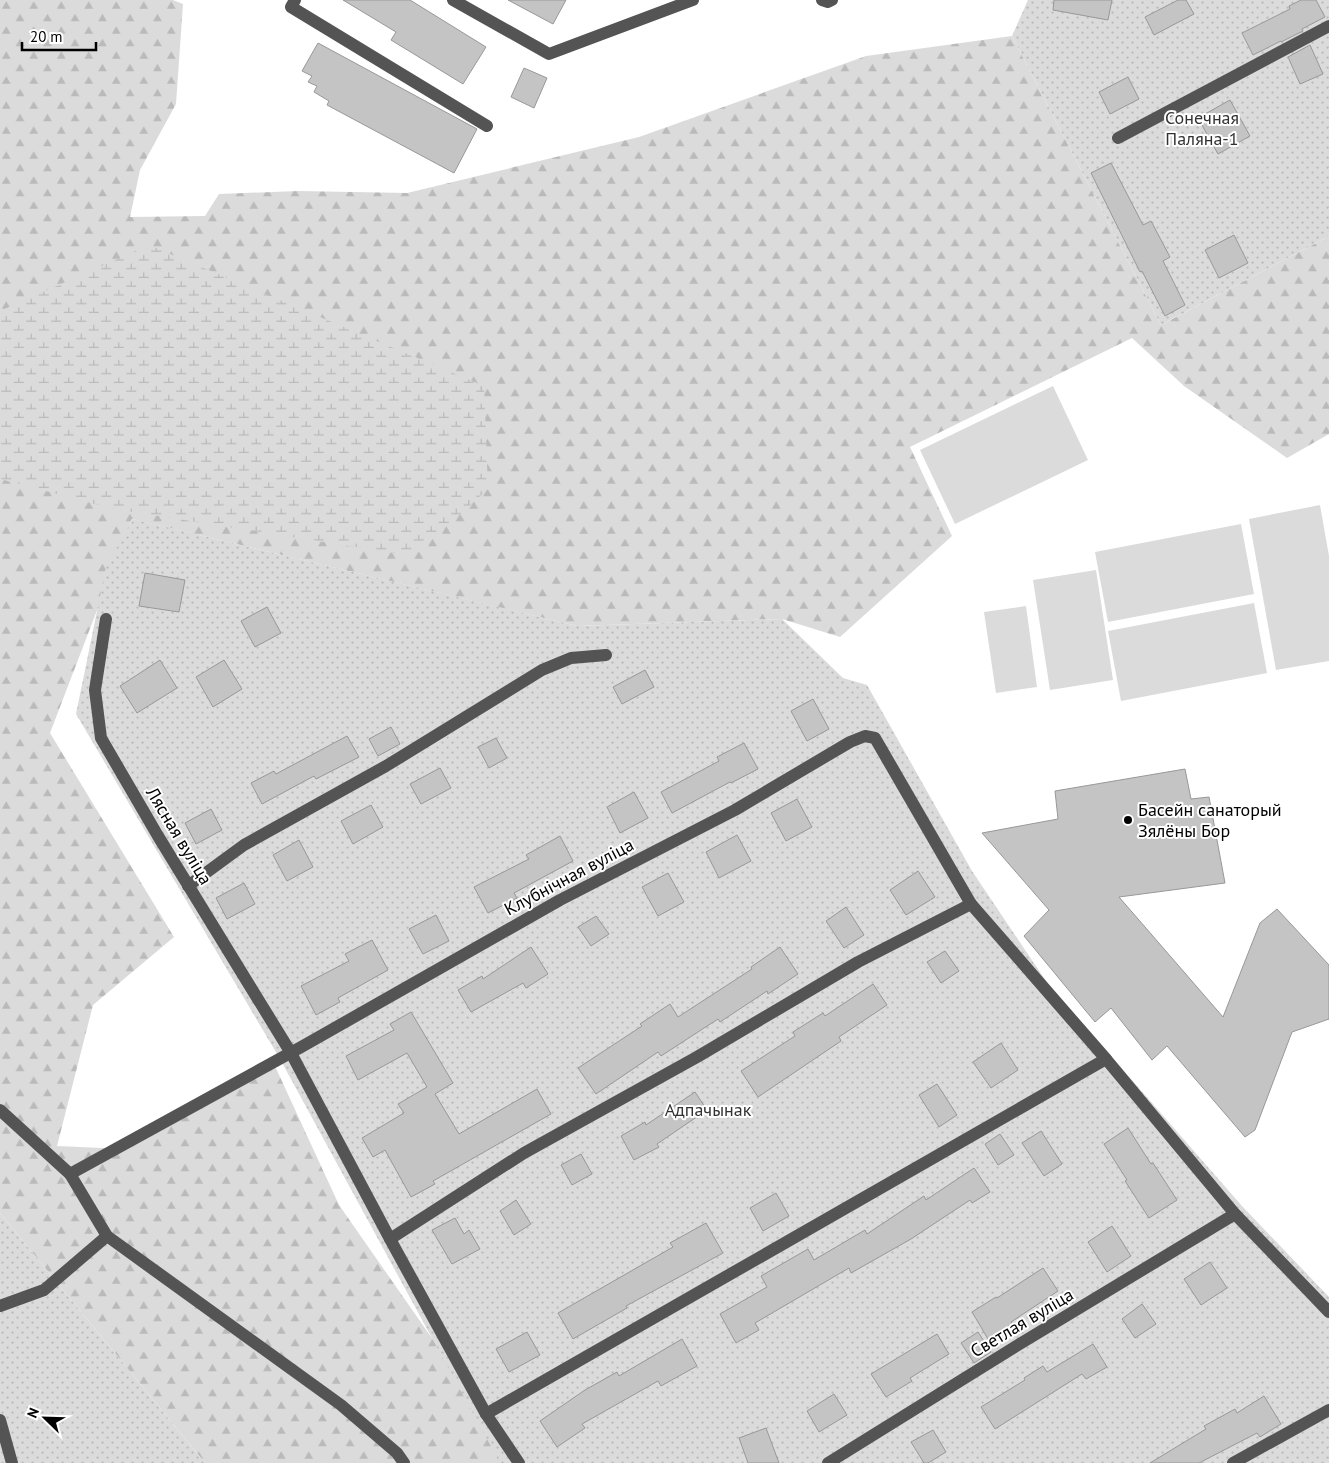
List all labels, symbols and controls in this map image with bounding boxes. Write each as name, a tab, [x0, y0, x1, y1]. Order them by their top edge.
scale bar	[22, 20, 96, 52]
text: 20 m	[30, 27, 63, 46]
park label: Сонечная Паляна-1	[1165, 106, 1239, 150]
street label: Лясная вуліца	[141, 782, 218, 889]
place label: Басейн санаторый Зялёны Бор	[1138, 798, 1282, 842]
marker: Басейн санаторый Зялёны Бор	[1122, 814, 1134, 826]
street label: Клубнічная вуліца	[500, 833, 637, 920]
park label: Адпачынак	[665, 1098, 752, 1121]
street label: Светлая вуліца	[966, 1283, 1078, 1362]
north arrow	[20, 1393, 70, 1443]
text: N	[23, 1405, 43, 1421]

